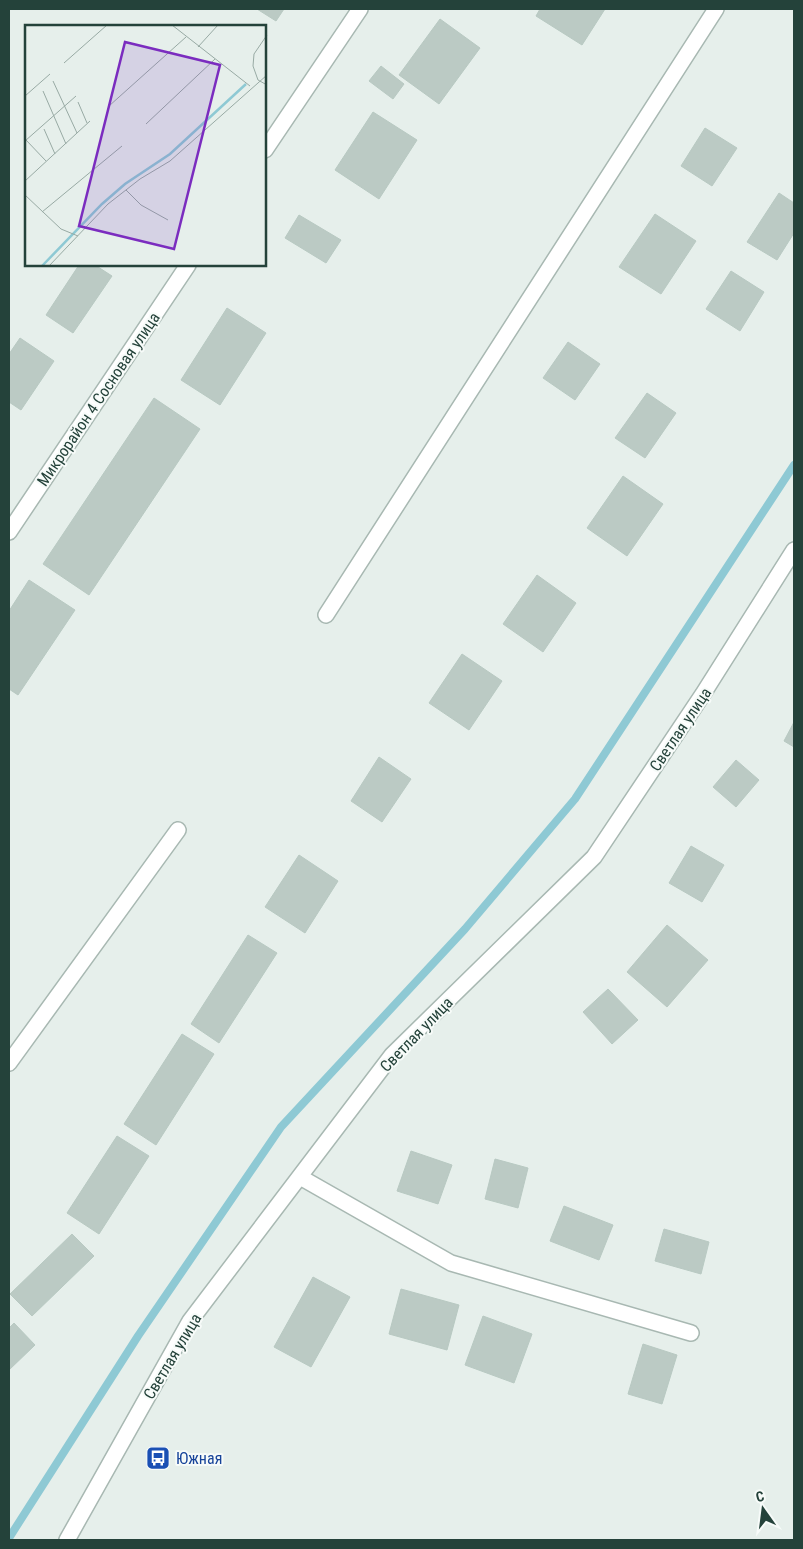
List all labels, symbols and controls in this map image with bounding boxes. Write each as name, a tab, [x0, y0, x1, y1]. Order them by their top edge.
inset map	[25, 25, 266, 266]
street label: Микрорайон 4 Сосновая улица	[33, 309, 164, 490]
street label: Светлая улица	[646, 684, 715, 775]
street label: Светлая улица	[376, 993, 457, 1076]
street label: Светлая улица	[139, 1310, 205, 1403]
bus stop icon: Южная	[145, 1445, 171, 1471]
place label: Южная	[176, 1449, 222, 1468]
north arrow	[738, 1484, 788, 1534]
text: С	[754, 1488, 766, 1505]

